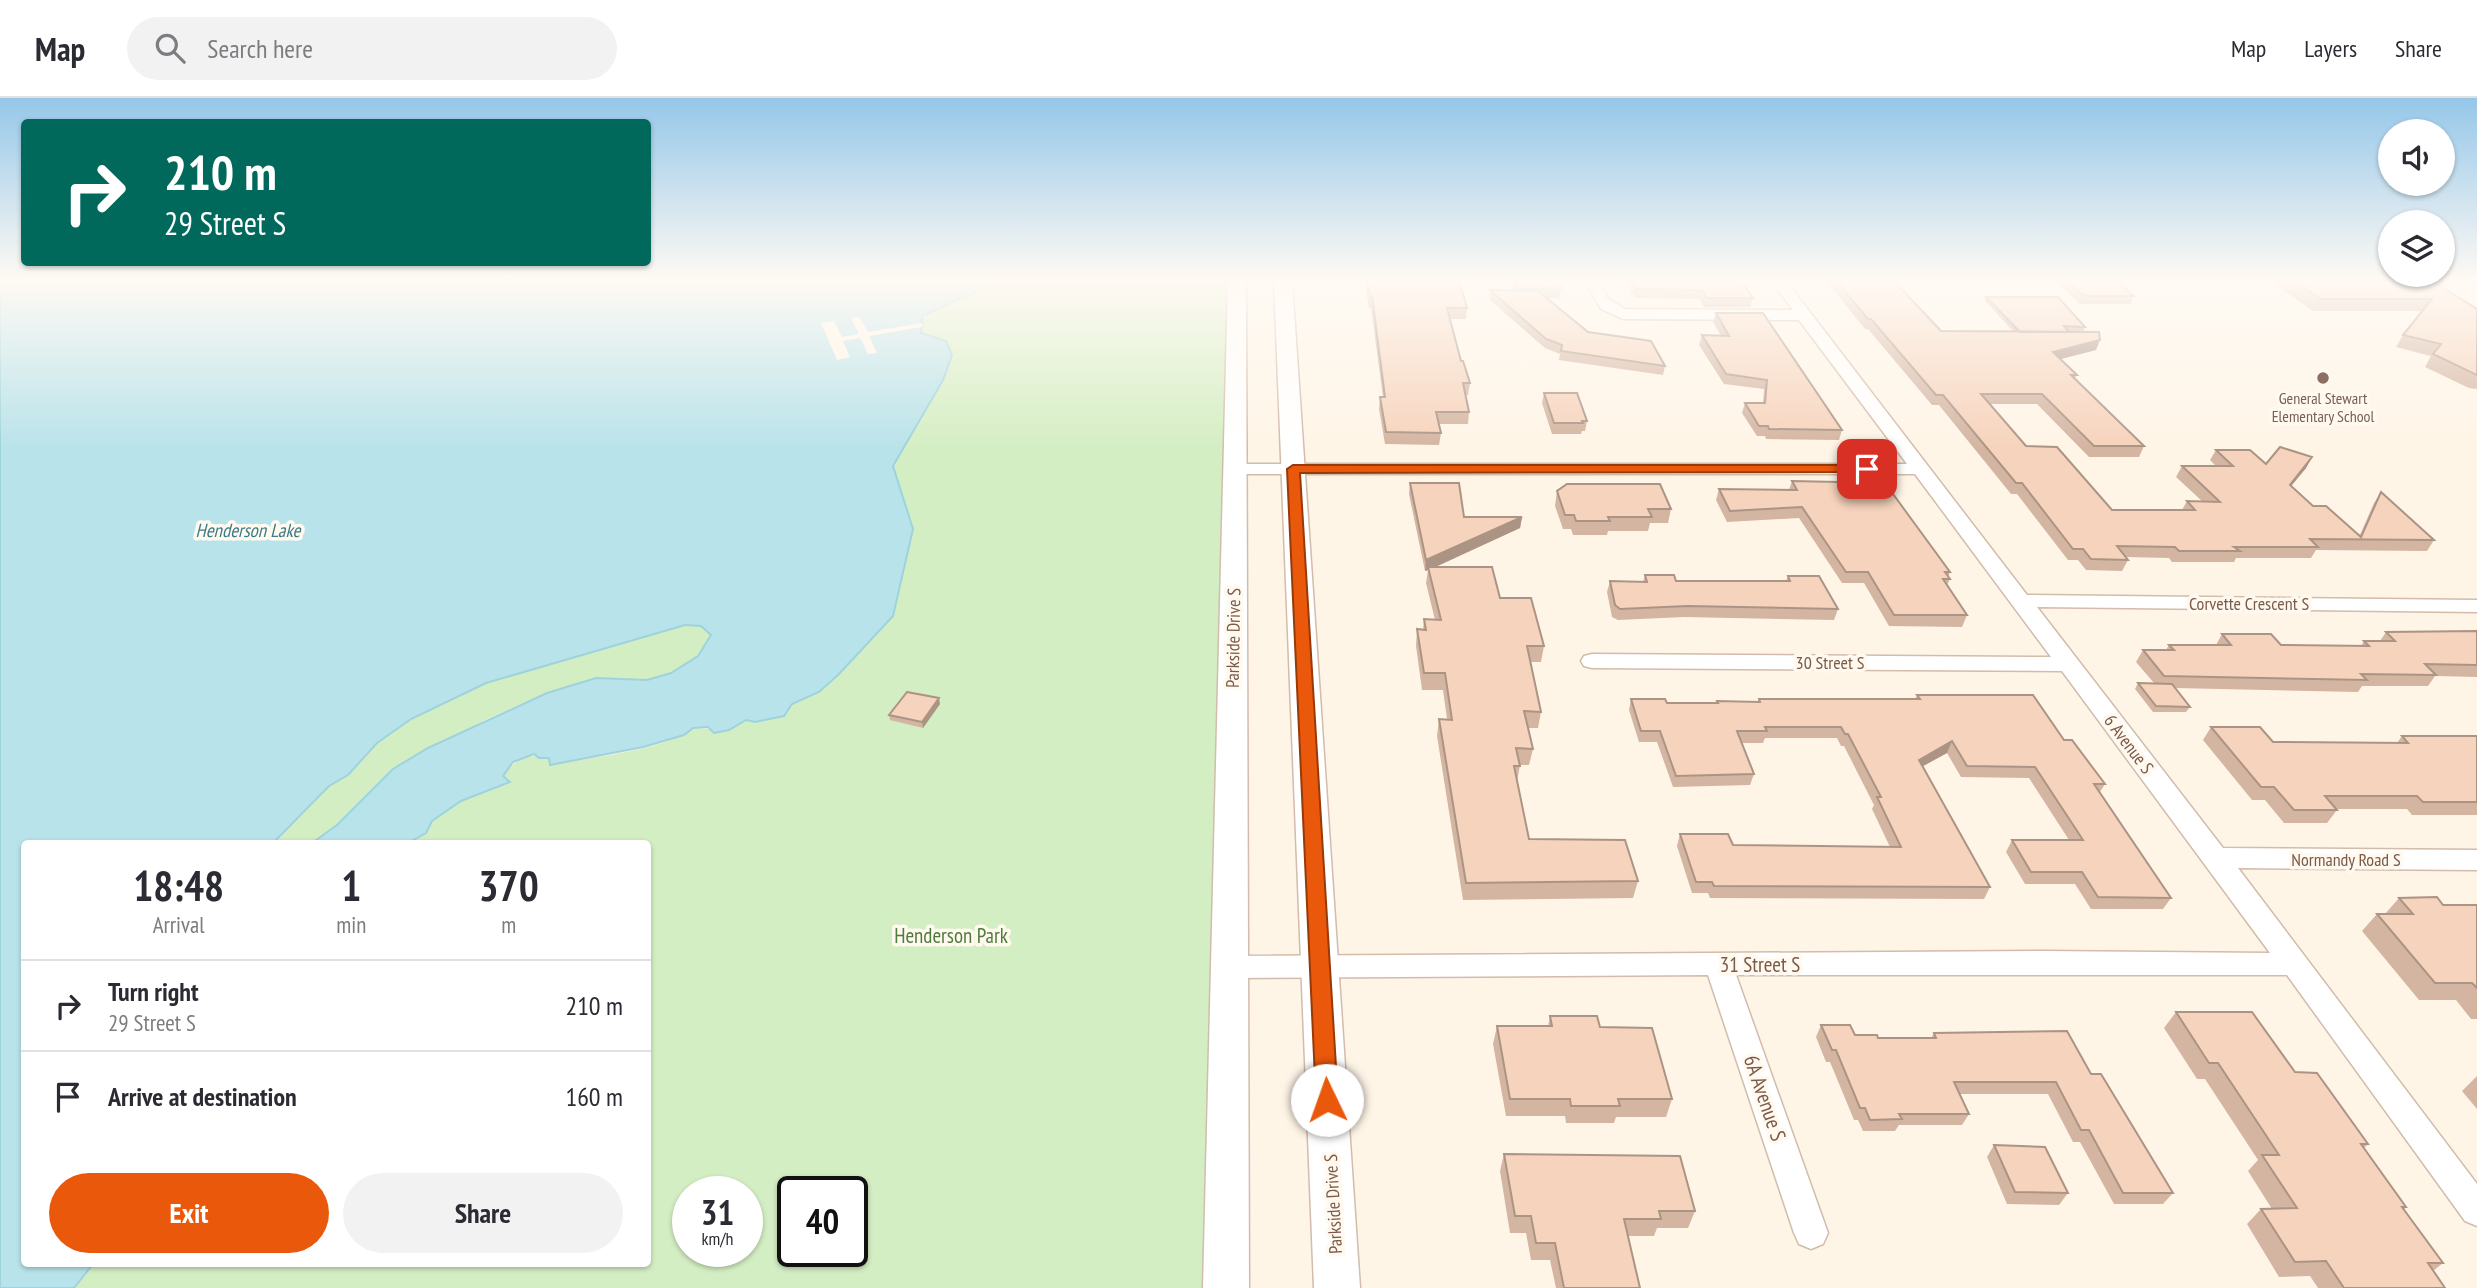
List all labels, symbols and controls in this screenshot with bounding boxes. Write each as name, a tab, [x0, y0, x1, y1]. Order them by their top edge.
search box	[127, 17, 617, 80]
text: Map	[35, 27, 85, 70]
icon: search	[151, 29, 189, 67]
text: Search here	[207, 32, 313, 65]
text: Map	[2231, 33, 2266, 64]
text: Layers	[2304, 33, 2357, 64]
text: Share	[2395, 33, 2442, 64]
map controls	[2378, 119, 2455, 287]
button: sound	[2378, 119, 2455, 196]
text: 210 m	[164, 140, 277, 204]
icon: right	[49, 147, 140, 238]
text: 29 Street S	[164, 202, 286, 244]
button: layers	[2378, 210, 2455, 287]
marker: General Stewart Elementary School	[2315, 370, 2331, 386]
place label: General Stewart Elementary School	[2272, 388, 2375, 426]
pin	[1837, 439, 1897, 499]
icon: arrive	[1848, 450, 1886, 488]
water label: Henderson Lake	[196, 518, 302, 542]
street label: Parkside Drive S	[1221, 588, 1245, 688]
street label: Corvette Crescent S	[2189, 592, 2309, 615]
street label: 30 Street S	[1796, 651, 1865, 674]
street label: 6 Avenue S	[2099, 710, 2159, 778]
street label: Normandy Road S	[2291, 848, 2401, 871]
text: 18:48	[133, 858, 224, 913]
text: 1	[341, 858, 361, 913]
text: 370	[479, 858, 539, 913]
text: Arrival	[153, 910, 205, 939]
text: min	[336, 910, 366, 939]
text: m	[501, 910, 516, 939]
park label: Henderson Park	[894, 922, 1008, 949]
street label: 31 Street S	[1720, 951, 1800, 978]
text: Turn right	[108, 975, 199, 1008]
icon: right	[49, 987, 87, 1025]
text: 210 m	[565, 989, 623, 1022]
text: 29 Street S	[108, 1008, 196, 1037]
street label: 6A Avenue S	[1738, 1051, 1792, 1145]
position arrow	[1290, 1063, 1364, 1137]
icon: arrive	[49, 1078, 87, 1116]
text: Arrive at destination	[108, 1080, 297, 1113]
text: 160 m	[565, 1080, 623, 1113]
street label: Parkside Drive S	[1319, 1153, 1347, 1255]
button: Exit	[49, 1173, 329, 1253]
button: Share	[343, 1173, 623, 1253]
speed limit sign: 40	[777, 1176, 868, 1267]
text: 31	[701, 1189, 734, 1235]
text: km/h	[702, 1227, 733, 1250]

